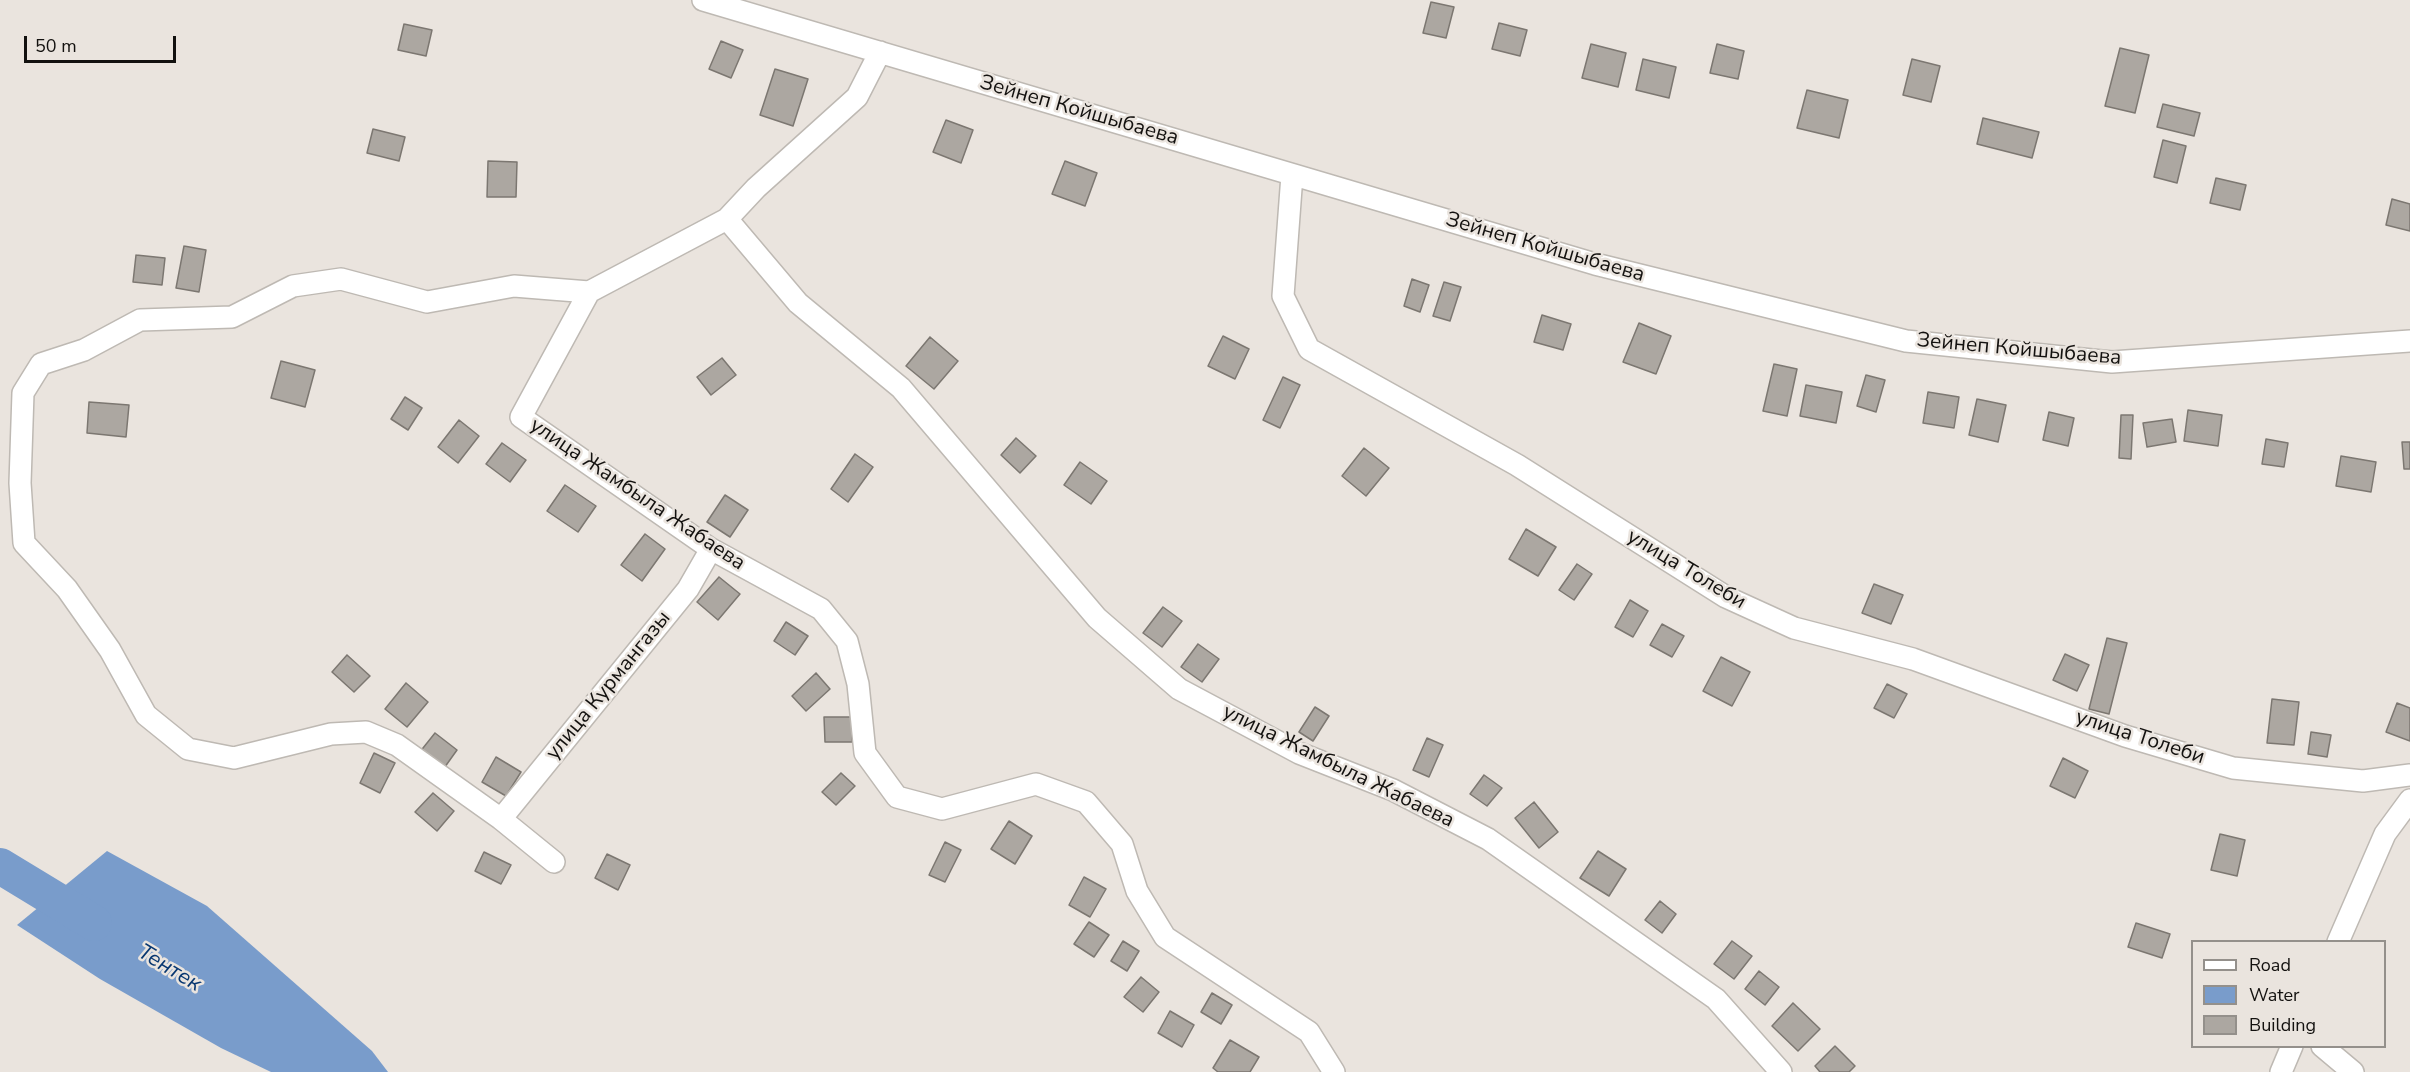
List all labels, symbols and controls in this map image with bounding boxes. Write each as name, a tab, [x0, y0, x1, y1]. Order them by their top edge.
scale bar	[27, 24, 178, 62]
text: 50 m	[35, 34, 77, 58]
street label: Зейнеп Койшыбаева	[977, 71, 1181, 151]
street label: Зейнеп Койшыбаева	[1443, 208, 1647, 288]
street label: Зейнеп Койшыбаева	[1916, 328, 2122, 372]
street label: улица Жамбыла Жабаева	[524, 413, 750, 577]
street label: улица Толеби	[1622, 525, 1750, 615]
street label: улица Курмангазы	[541, 607, 677, 765]
street label: улица Жамбыла Жабаева	[1218, 700, 1458, 834]
street label: улица Толеби	[2072, 705, 2208, 771]
water label: Тентек	[132, 940, 206, 998]
legend	[2191, 940, 2386, 1048]
text: Road	[2249, 953, 2291, 977]
text: Water	[2249, 983, 2300, 1007]
text: Building	[2249, 1013, 2316, 1037]

